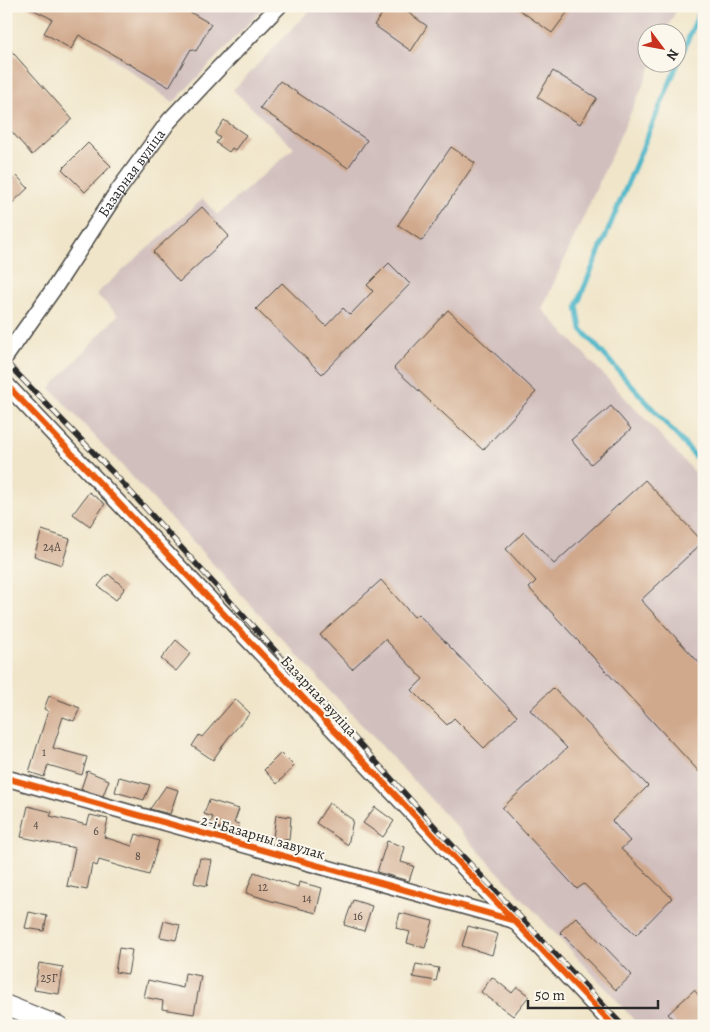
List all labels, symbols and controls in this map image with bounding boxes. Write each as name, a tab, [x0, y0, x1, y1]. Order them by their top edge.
north arrow	[638, 22, 688, 72]
text: N	[662, 45, 683, 64]
street label: Базарная вуліца	[93, 125, 170, 221]
house number: 24А	[43, 539, 62, 555]
street label: Базарная вуліца	[276, 651, 362, 741]
house number: 1	[42, 744, 46, 760]
street label: 2-і Базарны завулак	[199, 810, 328, 864]
house number: 4	[33, 816, 39, 832]
house number: 6	[93, 823, 99, 839]
house number: 8	[135, 848, 141, 864]
house number: 12	[258, 879, 268, 895]
house number: 14	[302, 890, 312, 906]
house number: 16	[353, 908, 363, 924]
house number: 25Г	[41, 970, 57, 986]
scale bar	[528, 977, 658, 1009]
text: 50 m	[535, 985, 565, 1005]

